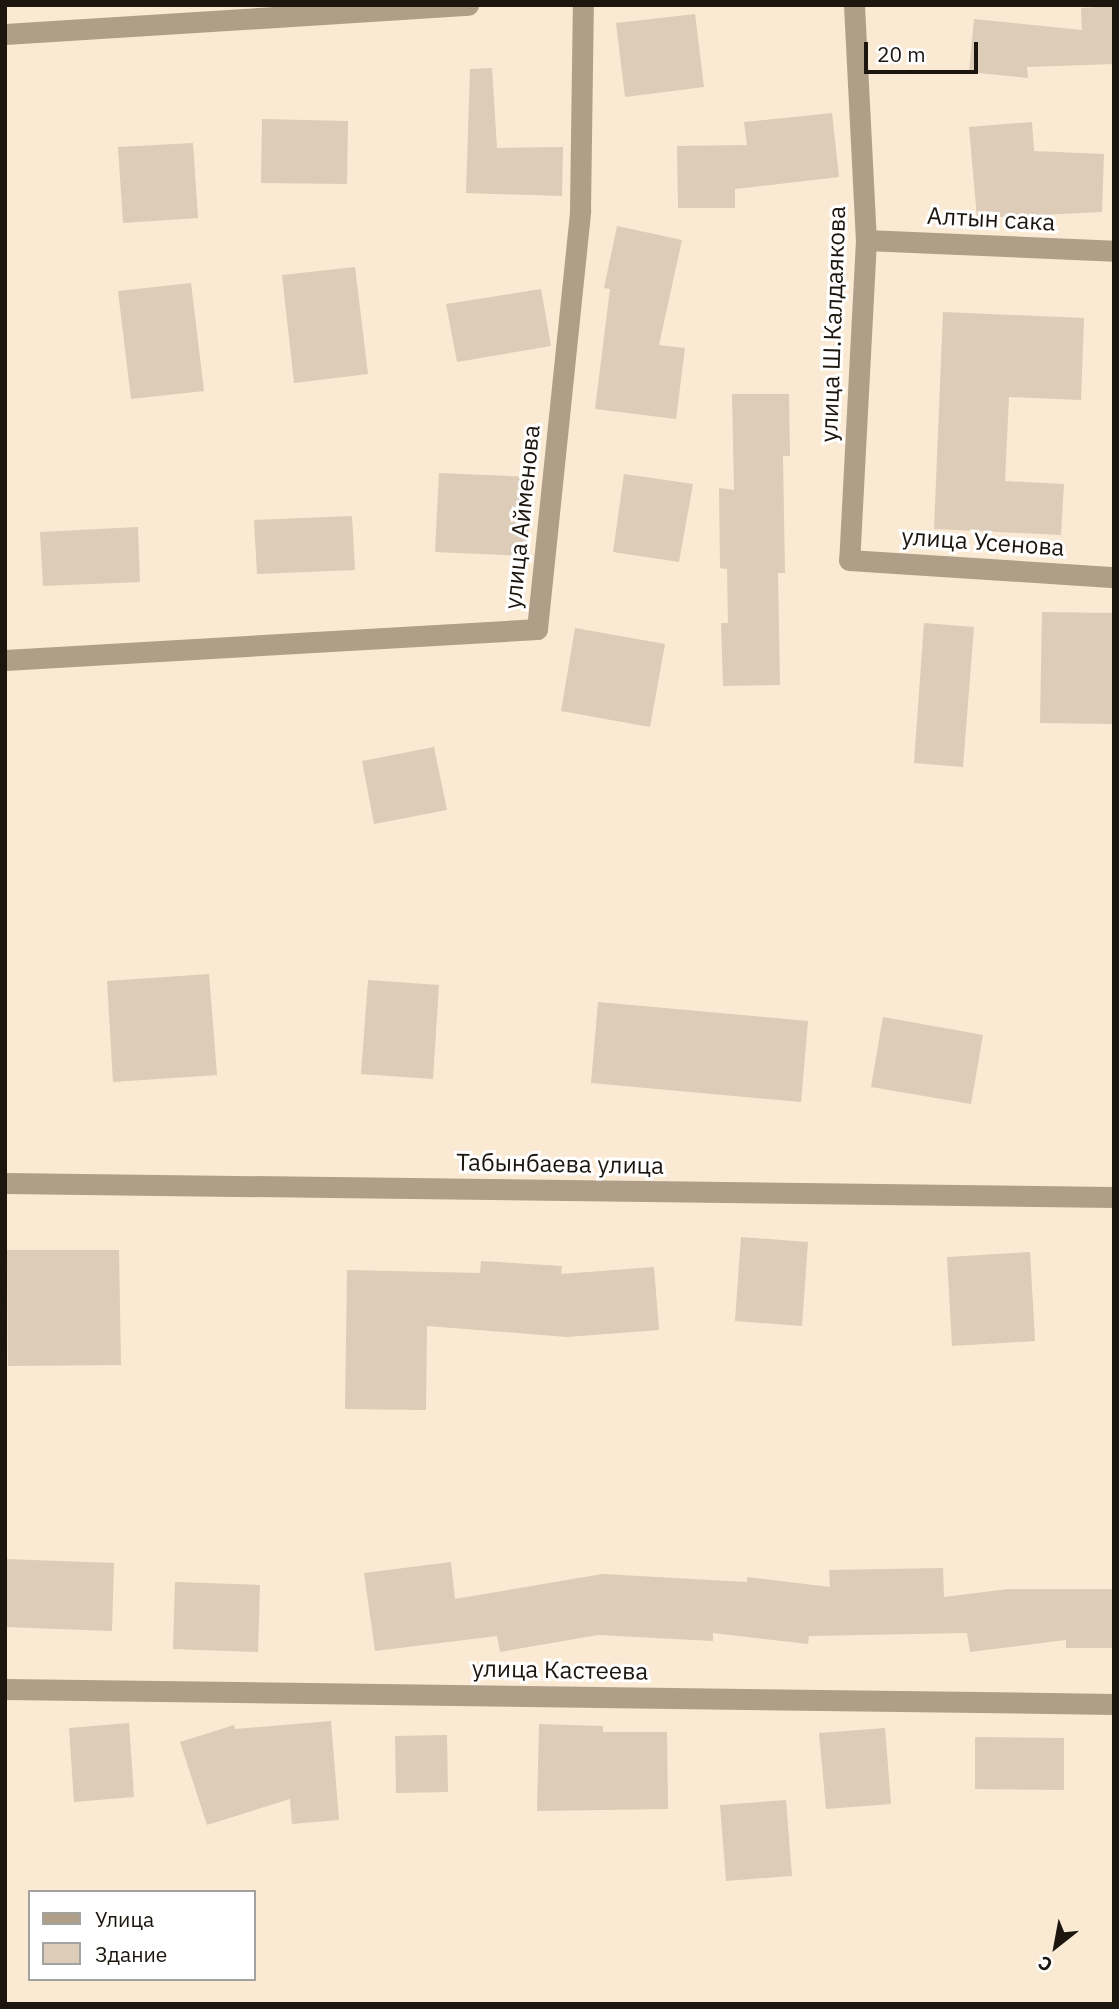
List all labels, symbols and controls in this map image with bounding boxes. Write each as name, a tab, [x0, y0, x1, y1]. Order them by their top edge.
scale bar	[867, 28, 981, 72]
text: 20 m	[877, 40, 926, 68]
street label: Алтын сака	[926, 201, 1056, 237]
street label: улица Ш.Калдаякова	[814, 205, 852, 443]
street label: улица Айменова	[498, 423, 546, 611]
street label: улица Усенова	[901, 522, 1065, 562]
street label: Табынбаева улица	[456, 1148, 664, 1180]
street label: улица Кастеева	[472, 1654, 648, 1686]
legend	[28, 1890, 256, 1981]
text: Улица	[95, 1905, 154, 1933]
north arrow	[1021, 1911, 1091, 1981]
text: Здание	[95, 1940, 167, 1968]
text: С	[1034, 1951, 1057, 1977]

